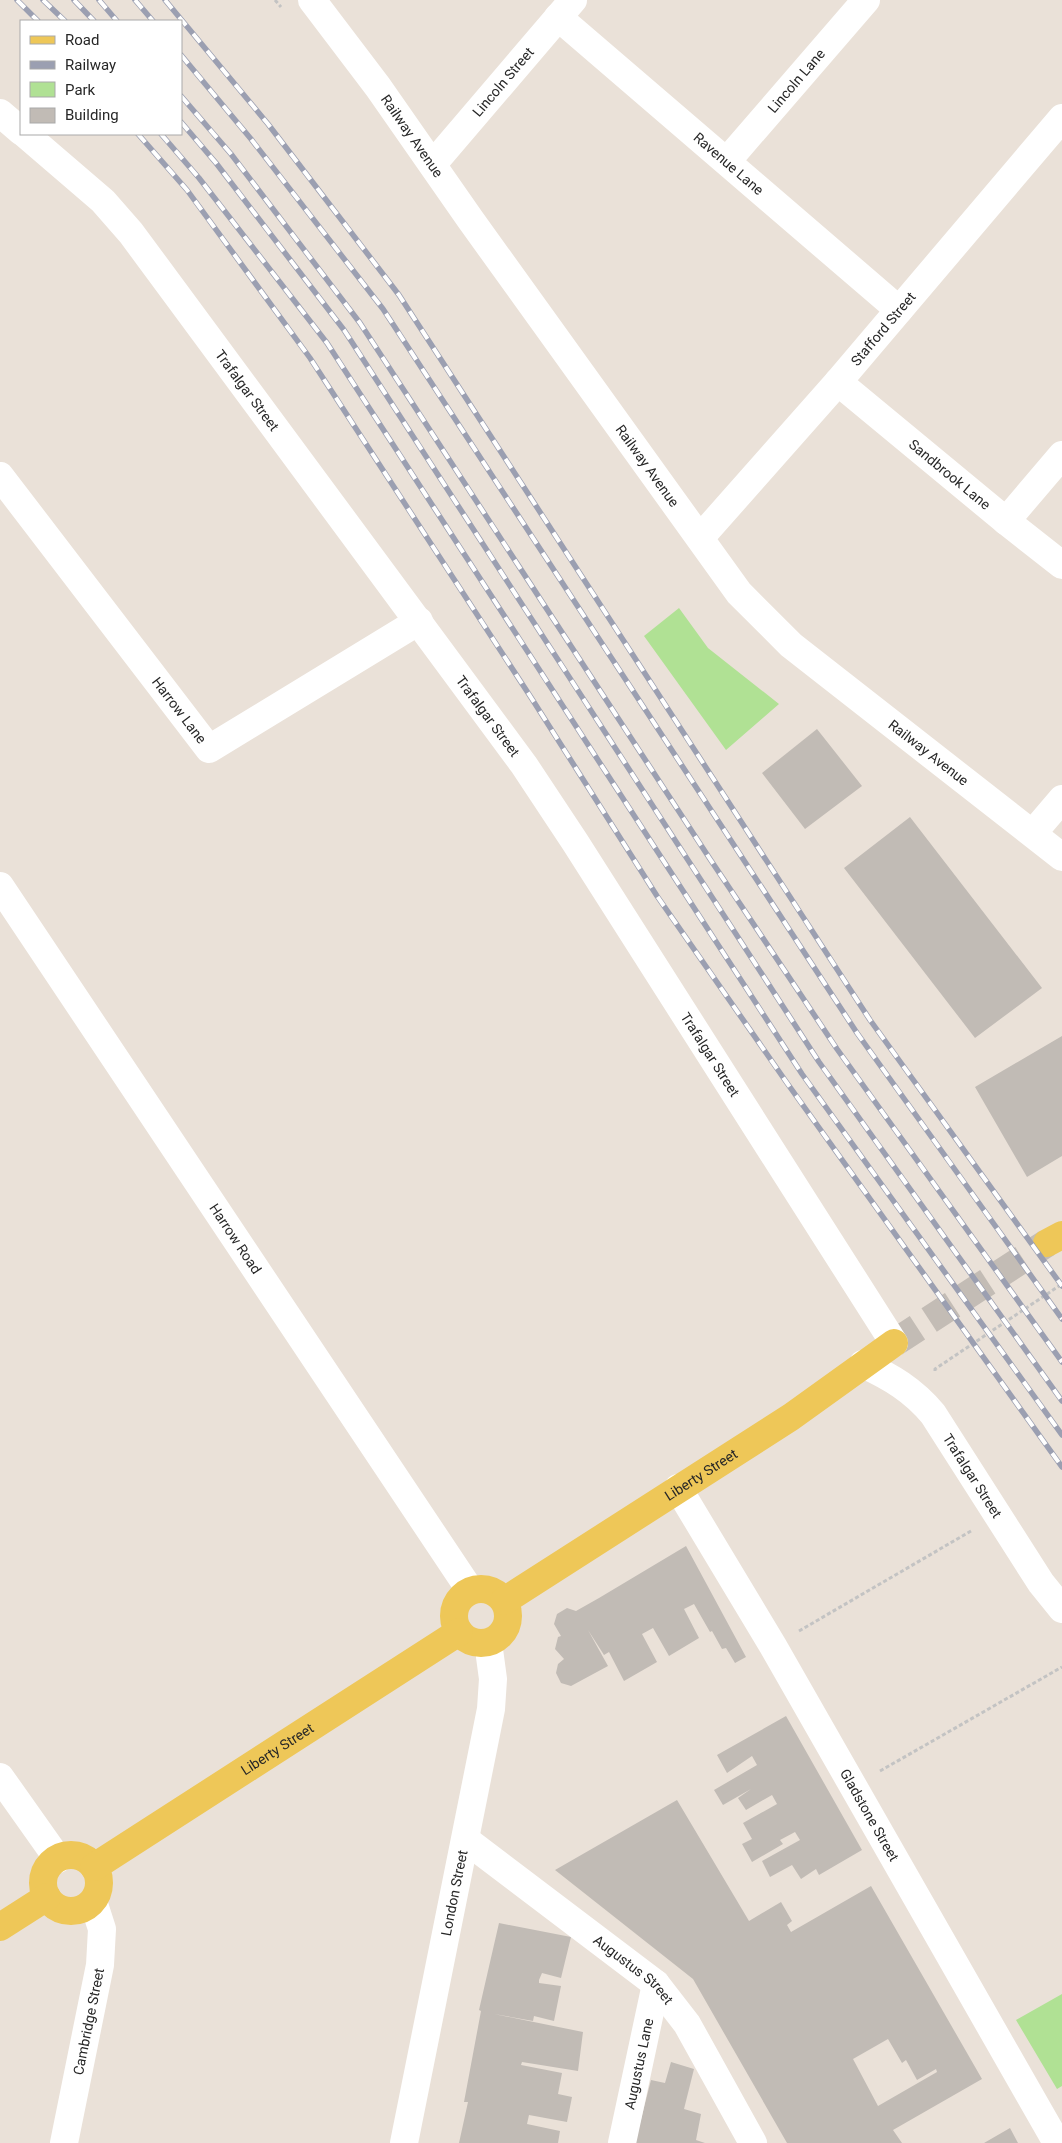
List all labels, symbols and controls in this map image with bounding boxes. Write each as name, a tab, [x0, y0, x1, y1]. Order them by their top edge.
legend	[20, 20, 182, 135]
text: Road	[65, 31, 99, 49]
street label: Lincoln Street	[469, 44, 537, 120]
street label: Lincoln Lane	[764, 46, 828, 116]
text: Railway	[65, 56, 116, 74]
text: Park	[65, 81, 96, 99]
street label: Railway Avenue	[378, 92, 447, 180]
text: Building	[65, 106, 119, 124]
street label: Ravenue Lane	[690, 129, 767, 198]
street label: Stafford Street	[847, 289, 919, 369]
street label: Trafalgar Street	[212, 347, 283, 434]
street label: Railway Avenue	[613, 422, 682, 510]
street label: Sandbrook Lane	[906, 436, 994, 513]
street label: Trafalgar Street	[453, 673, 523, 760]
street label: Harrow Lane	[149, 674, 210, 747]
street label: Railway Avenue	[885, 716, 972, 789]
street label: Trafalgar Street	[678, 1009, 743, 1100]
street label: Harrow Road	[206, 1200, 265, 1277]
street label: Trafalgar Street	[940, 1431, 1005, 1521]
street label: Liberty Street	[662, 1445, 741, 1504]
street label: Liberty Street	[238, 1720, 317, 1778]
street label: Gladstone Street	[837, 1766, 902, 1864]
street label: London Street	[438, 1848, 471, 1937]
street label: Augustus Street	[590, 1932, 677, 2008]
street label: Cambridge Street	[70, 1966, 107, 2076]
street label: Augustus Lane	[621, 2017, 656, 2111]

